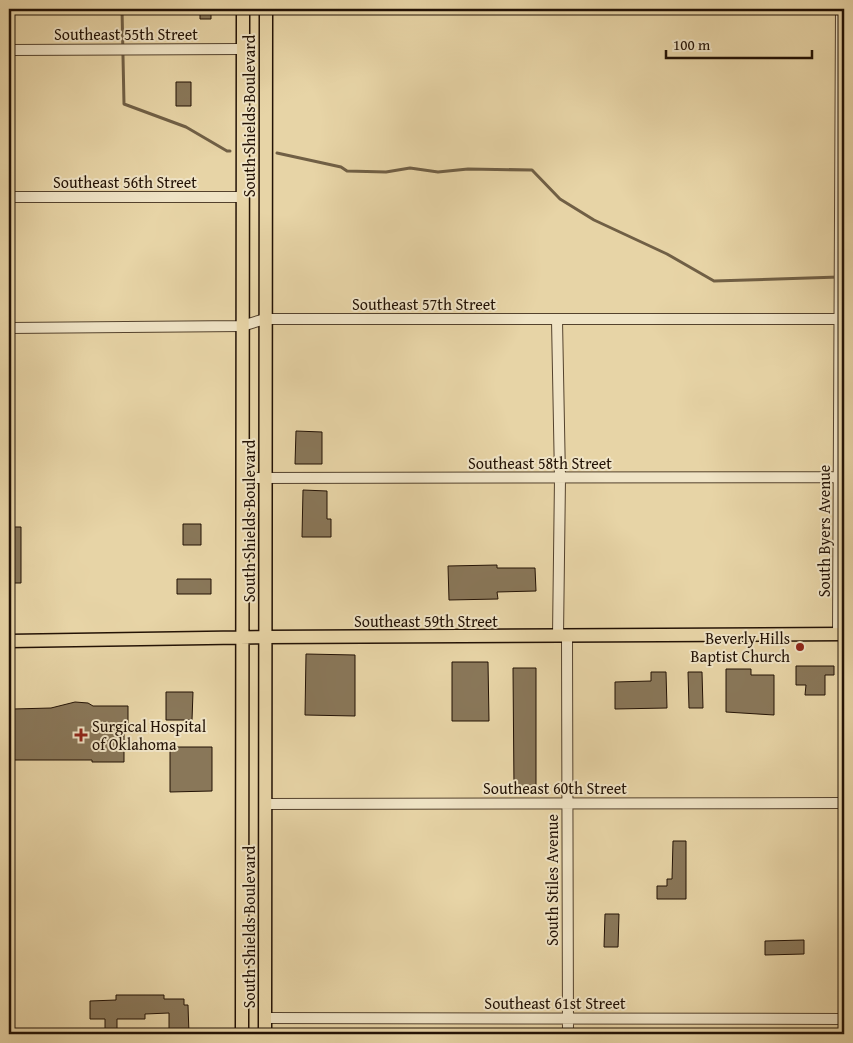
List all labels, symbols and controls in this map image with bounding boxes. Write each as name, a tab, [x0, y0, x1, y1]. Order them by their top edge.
street label: Southeast 55th Street	[54, 22, 198, 46]
scale bar	[666, 28, 812, 60]
street label: South Shields Boulevard	[237, 34, 261, 197]
text: 100 m	[673, 34, 711, 55]
street label: Southeast 56th Street	[53, 170, 197, 194]
street label: Southeast 57th Street	[352, 292, 496, 316]
street label: South Shields Boulevard	[237, 439, 261, 602]
street label: Southeast 58th Street	[468, 451, 612, 475]
street label: South Byers Avenue	[812, 465, 836, 597]
street label: Southeast 59th Street	[354, 609, 498, 633]
place label: Beverly Hills Baptist Church	[691, 626, 790, 668]
marker: Beverly Hills Baptist Church	[794, 641, 806, 653]
place label: Surgical Hospital of Oklahoma	[92, 714, 207, 756]
marker: Surgical Hospital of Oklahoma	[74, 728, 88, 742]
street label: Southeast 60th Street	[483, 776, 627, 800]
street label: South Stiles Avenue	[540, 814, 564, 946]
street label: South Shields Boulevard	[237, 845, 261, 1008]
street label: Southeast 61st Street	[484, 991, 626, 1015]

